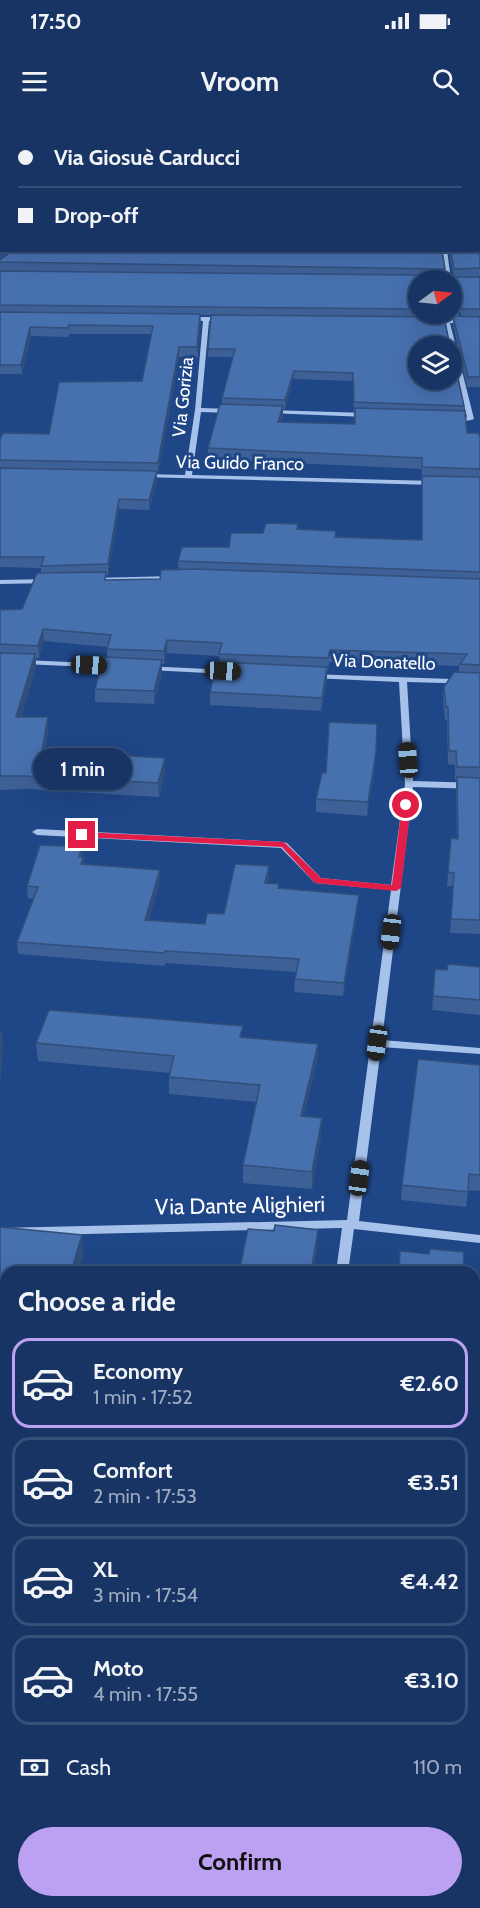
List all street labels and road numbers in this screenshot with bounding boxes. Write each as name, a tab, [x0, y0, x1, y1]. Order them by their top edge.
street label: Via Gorizia	[168, 355, 198, 438]
street label: Via Guido Franco	[176, 451, 304, 475]
street label: Via Donatello	[332, 649, 436, 675]
street label: Via Dante Alighieri	[155, 1191, 325, 1220]

